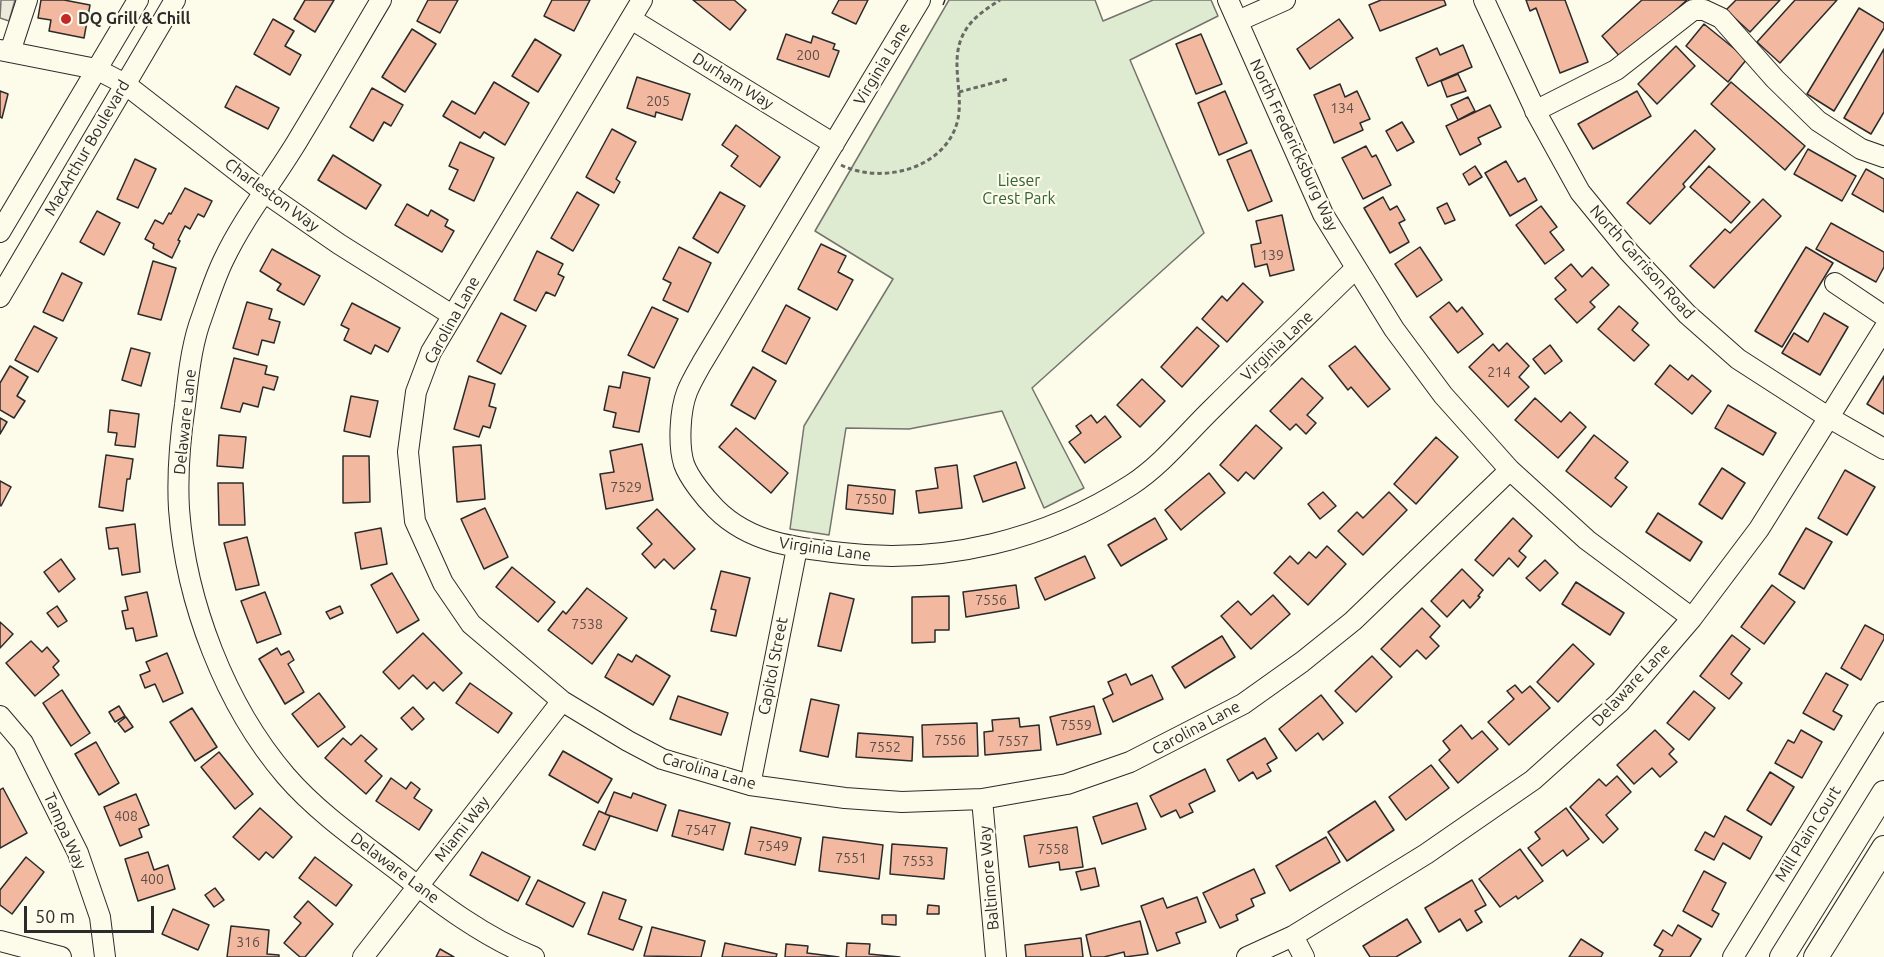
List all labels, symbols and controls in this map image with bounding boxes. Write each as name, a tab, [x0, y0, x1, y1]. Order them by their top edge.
place label: DQ Grill & Chill	[78, 9, 190, 29]
marker: DQ Grill & Chill	[59, 12, 73, 26]
street label: Virginia Lane	[850, 19, 914, 109]
house number: 200	[796, 47, 820, 63]
street label: Durham Way	[689, 49, 777, 113]
street label: North Fredericksburg Way	[1246, 56, 1342, 234]
street label: MacArthur Boulevard	[40, 77, 134, 219]
house number: 205	[646, 93, 670, 109]
house number: 134	[1330, 100, 1354, 116]
street label: Charleston Way	[221, 154, 323, 236]
park label: Lieser Crest Park	[982, 171, 1056, 209]
street label: North Garrison Road	[1586, 201, 1698, 323]
house number: 139	[1260, 247, 1284, 263]
street label: Carolina Lane	[420, 273, 484, 367]
street label: Virginia Lane	[1237, 307, 1317, 385]
house number: 214	[1487, 364, 1511, 380]
street label: Delaware Lane	[170, 368, 200, 476]
house number: 7529	[610, 479, 642, 495]
house number: 7550	[855, 491, 887, 507]
street label: Virginia Lane	[778, 533, 872, 565]
house number: 7556	[975, 592, 1007, 608]
street label: Capitol Street	[754, 615, 792, 717]
house number: 7538	[571, 616, 603, 632]
street label: Delaware Lane	[1588, 640, 1674, 730]
street label: Carolina Lane	[1149, 697, 1243, 759]
house number: 7559	[1060, 717, 1092, 733]
house number: 7556	[934, 732, 966, 748]
house number: 7557	[997, 733, 1029, 749]
house number: 7552	[869, 739, 901, 755]
street label: Carolina Lane	[660, 748, 758, 794]
street label: Mill Plain Court	[1771, 783, 1845, 885]
street label: Tampa Way	[40, 790, 90, 872]
street label: Miami Way	[430, 792, 494, 866]
house number: 408	[114, 808, 138, 824]
house number: 7547	[685, 822, 717, 838]
street label: Baltimore Way	[975, 825, 1003, 931]
street label: Delaware Lane	[347, 828, 443, 908]
house number: 7549	[757, 838, 789, 854]
house number: 7558	[1037, 841, 1069, 857]
house number: 7551	[835, 850, 867, 866]
house number: 7553	[902, 853, 934, 869]
house number: 400	[140, 871, 164, 887]
scale bar	[27, 894, 158, 932]
text: 50 m	[35, 906, 75, 926]
house number: 316	[236, 934, 260, 950]

